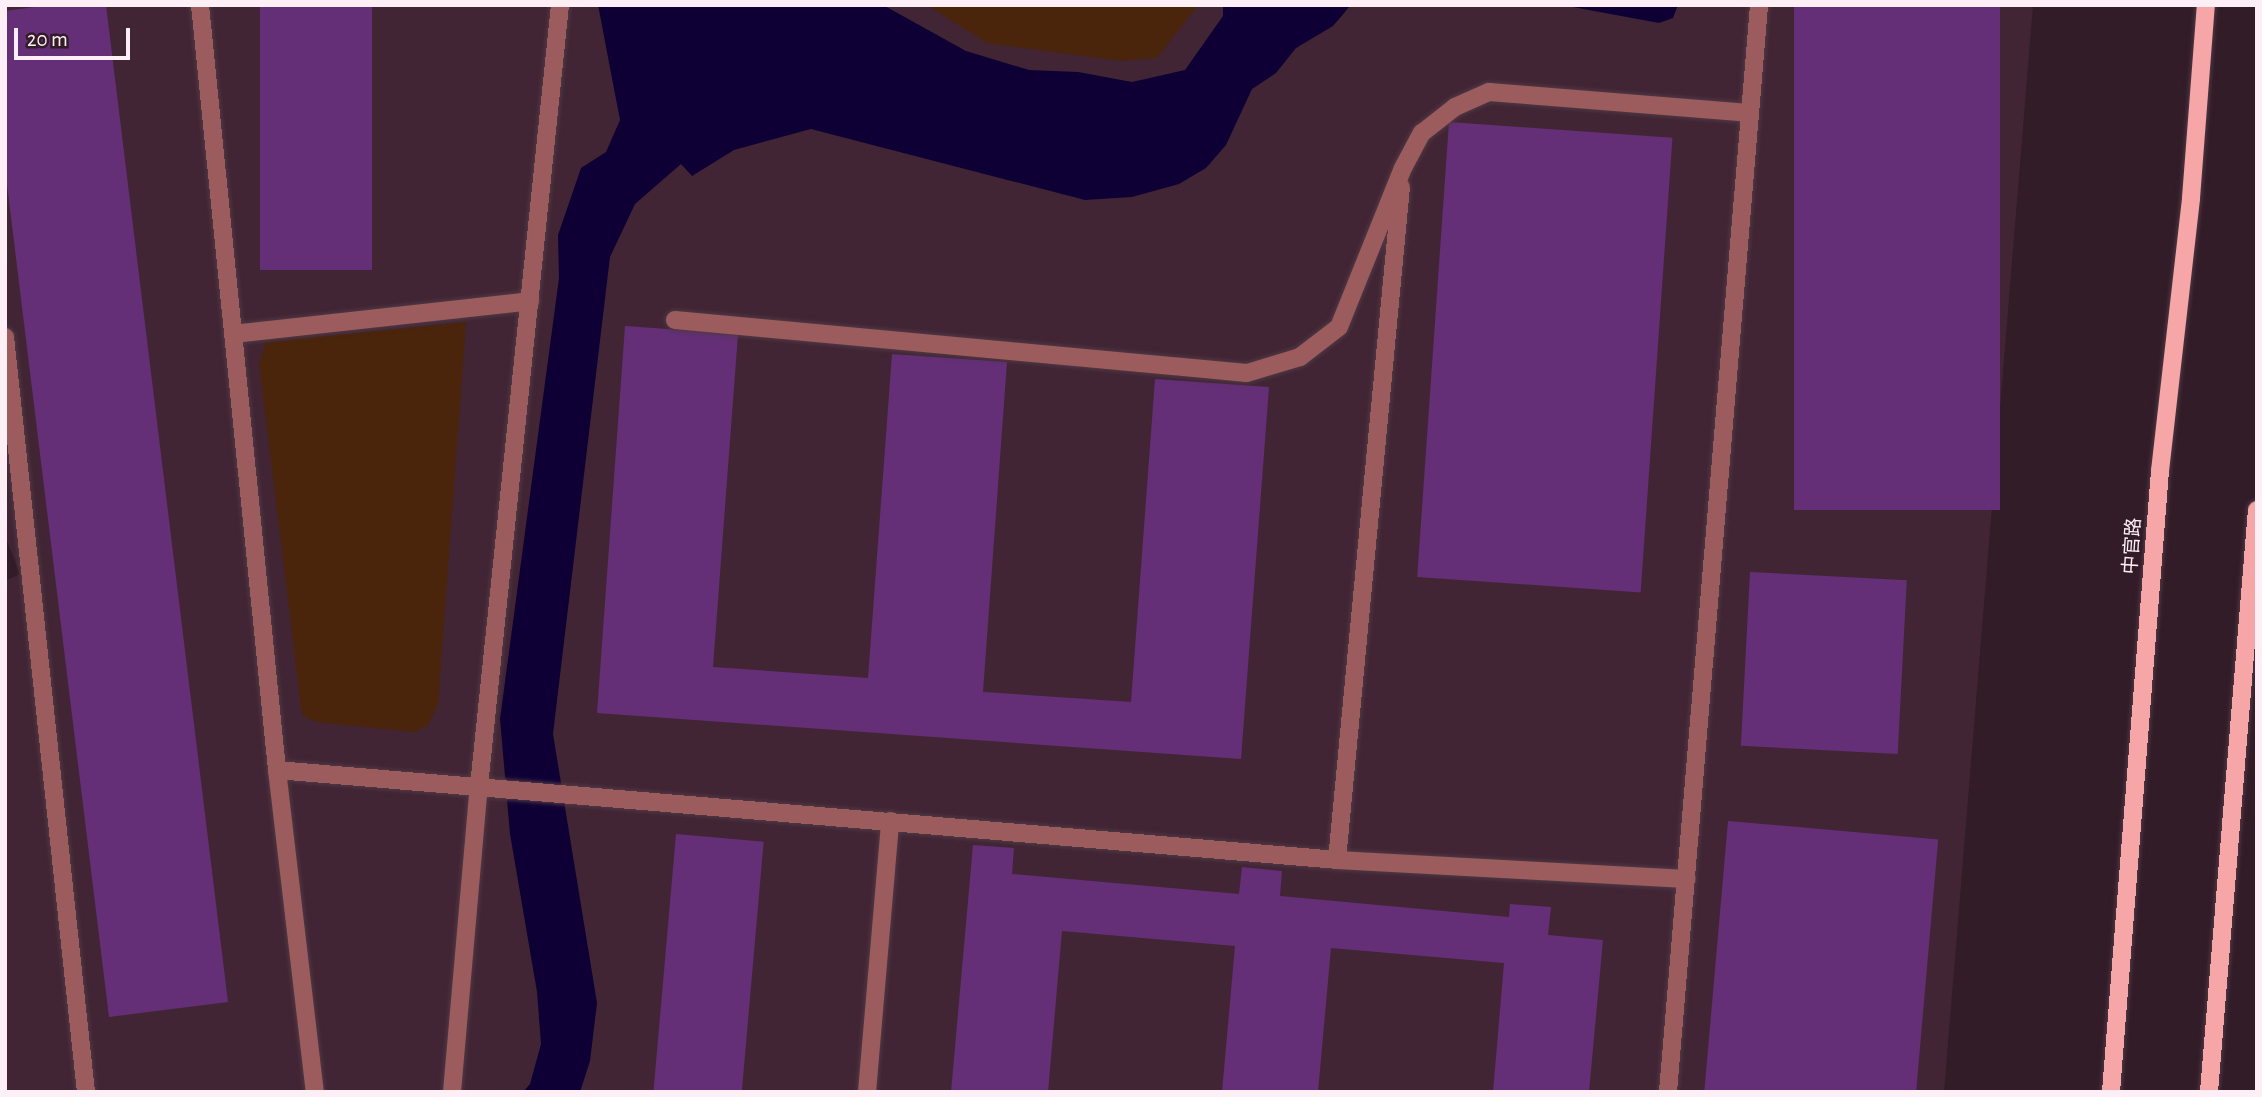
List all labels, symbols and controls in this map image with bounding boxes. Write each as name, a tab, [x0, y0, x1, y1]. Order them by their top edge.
scale bar	[18, 14, 133, 58]
text: 20 m	[27, 29, 68, 50]
street label: 中官路	[2120, 517, 2146, 575]

